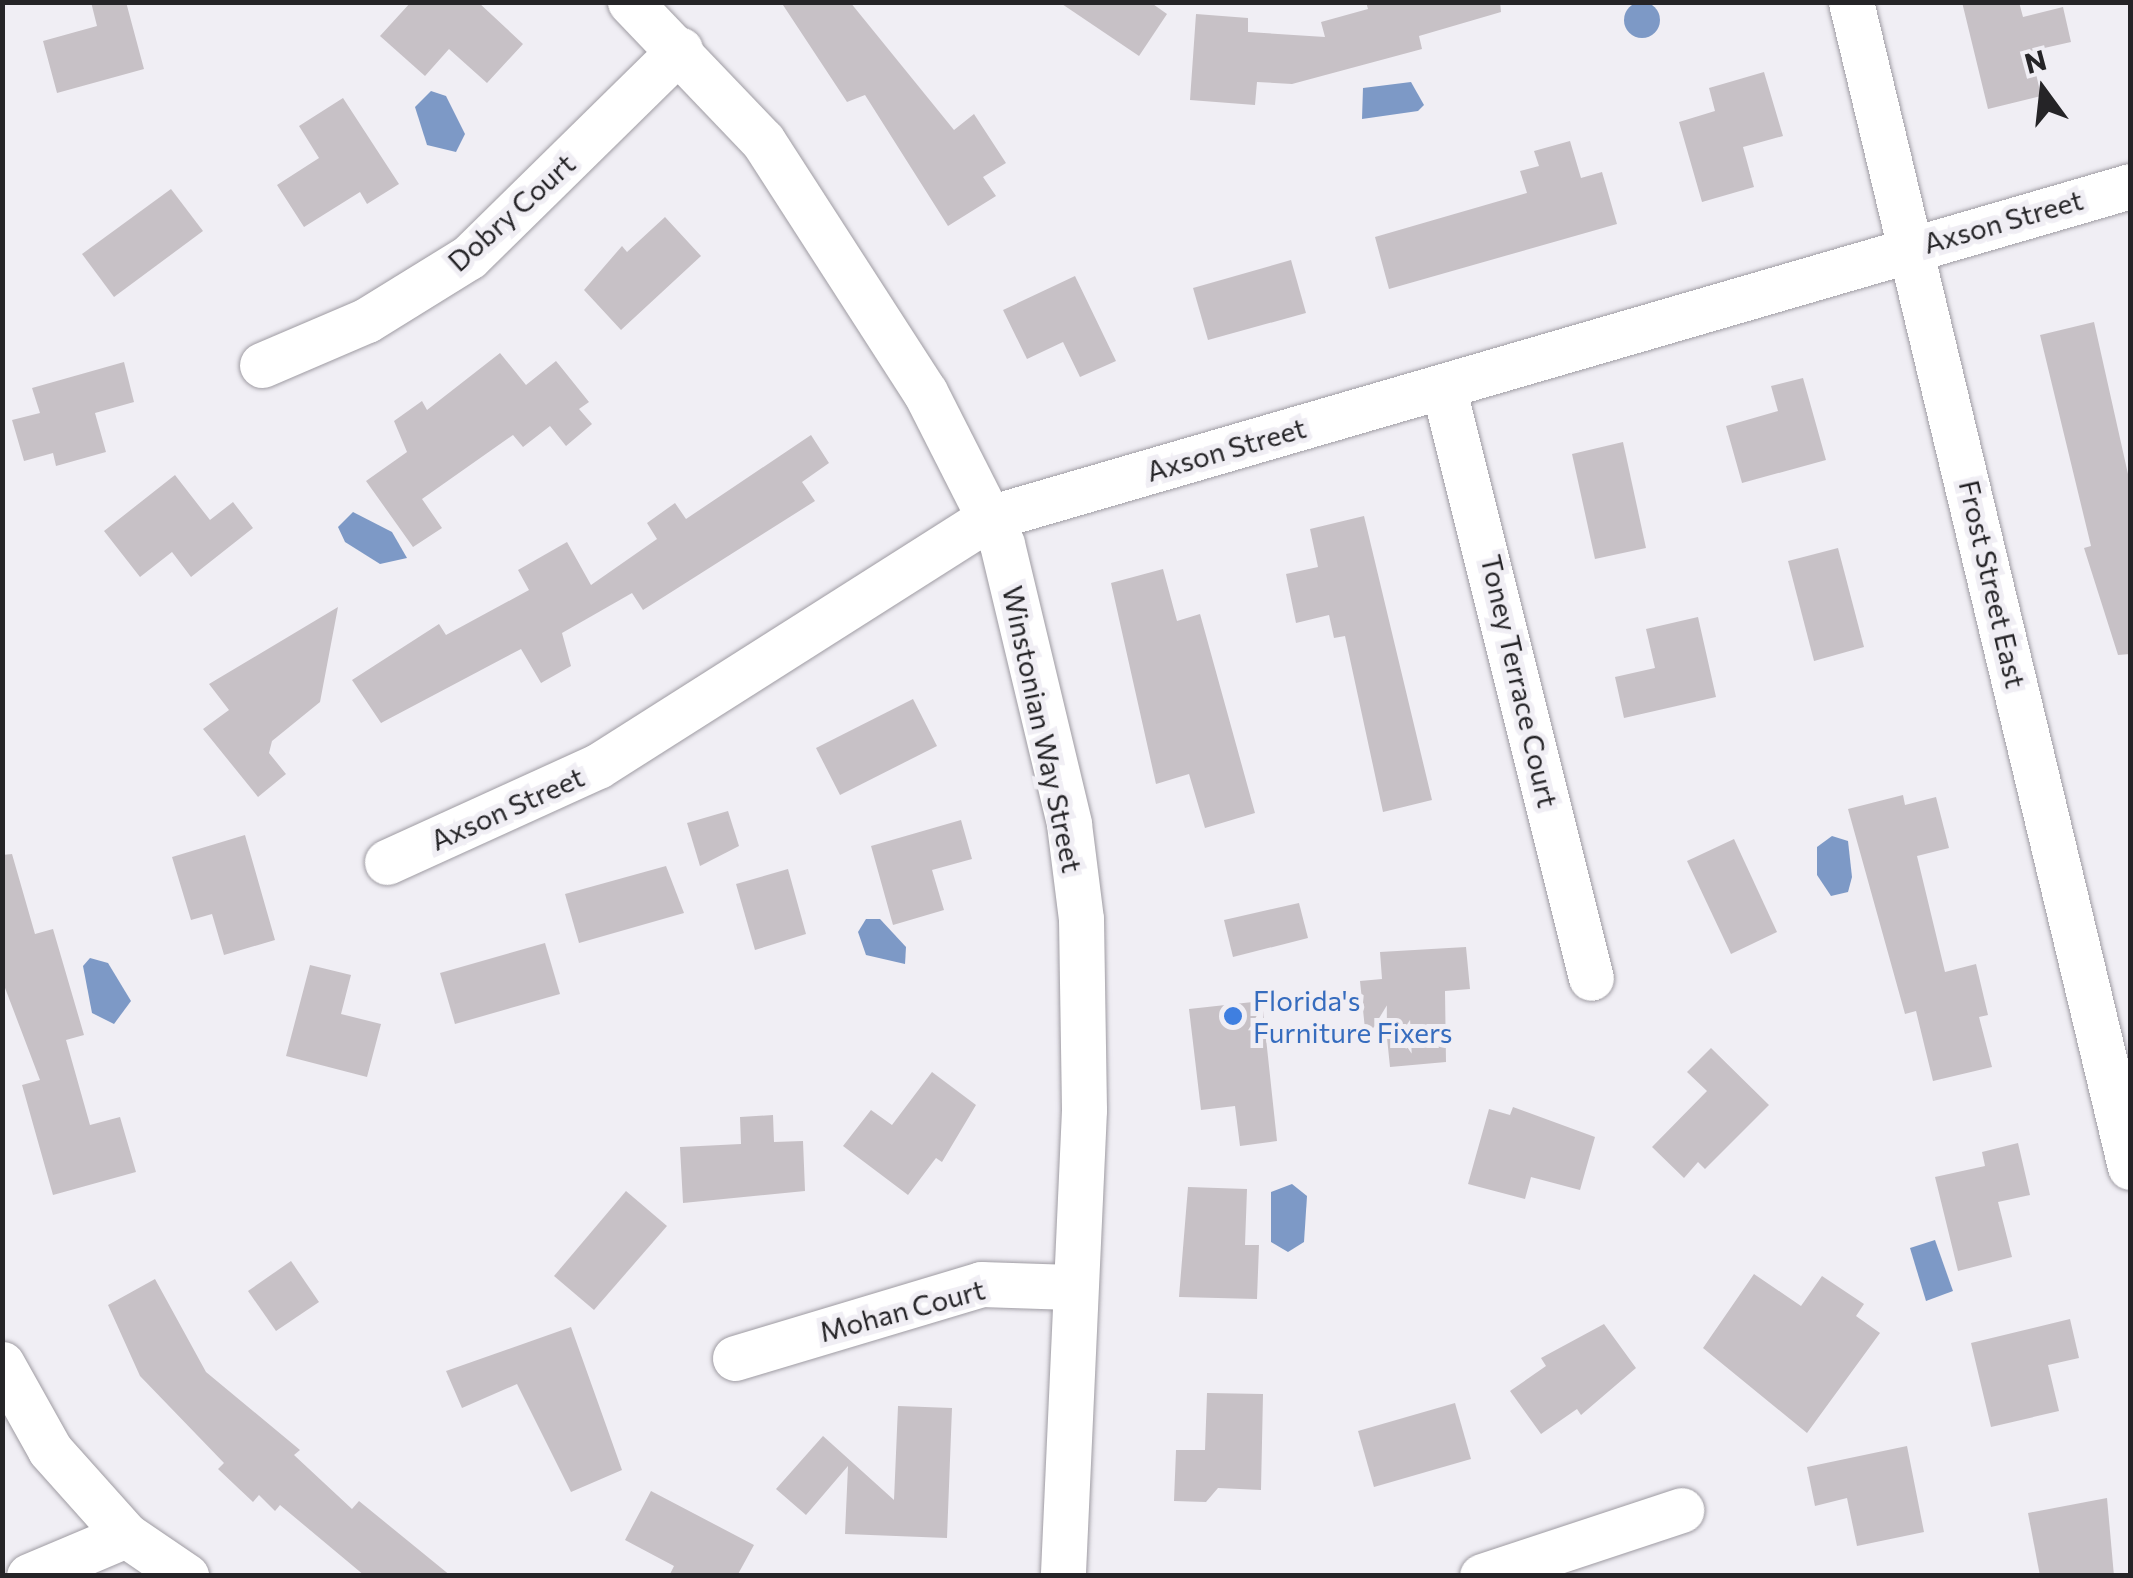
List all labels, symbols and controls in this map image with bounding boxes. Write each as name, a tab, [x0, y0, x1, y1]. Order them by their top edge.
north arrow	[1993, 40, 2093, 140]
text: N	[2021, 42, 2050, 80]
street label: Dobry Court	[441, 146, 581, 278]
street label: Axson Street	[1919, 182, 2087, 260]
street label: Axson Street	[1142, 410, 1310, 488]
street label: Frost Street East	[1953, 477, 2033, 691]
street label: Toney Terrace Court	[1475, 551, 1565, 811]
street label: Winstonian Way Street	[996, 583, 1090, 875]
street label: Axson Street	[425, 759, 589, 857]
place label: Florida's Furniture Fixers	[1253, 983, 1452, 1049]
marker: Florida's Furniture Fixers	[1222, 1005, 1244, 1027]
street label: Mohan Court	[816, 1272, 988, 1348]

